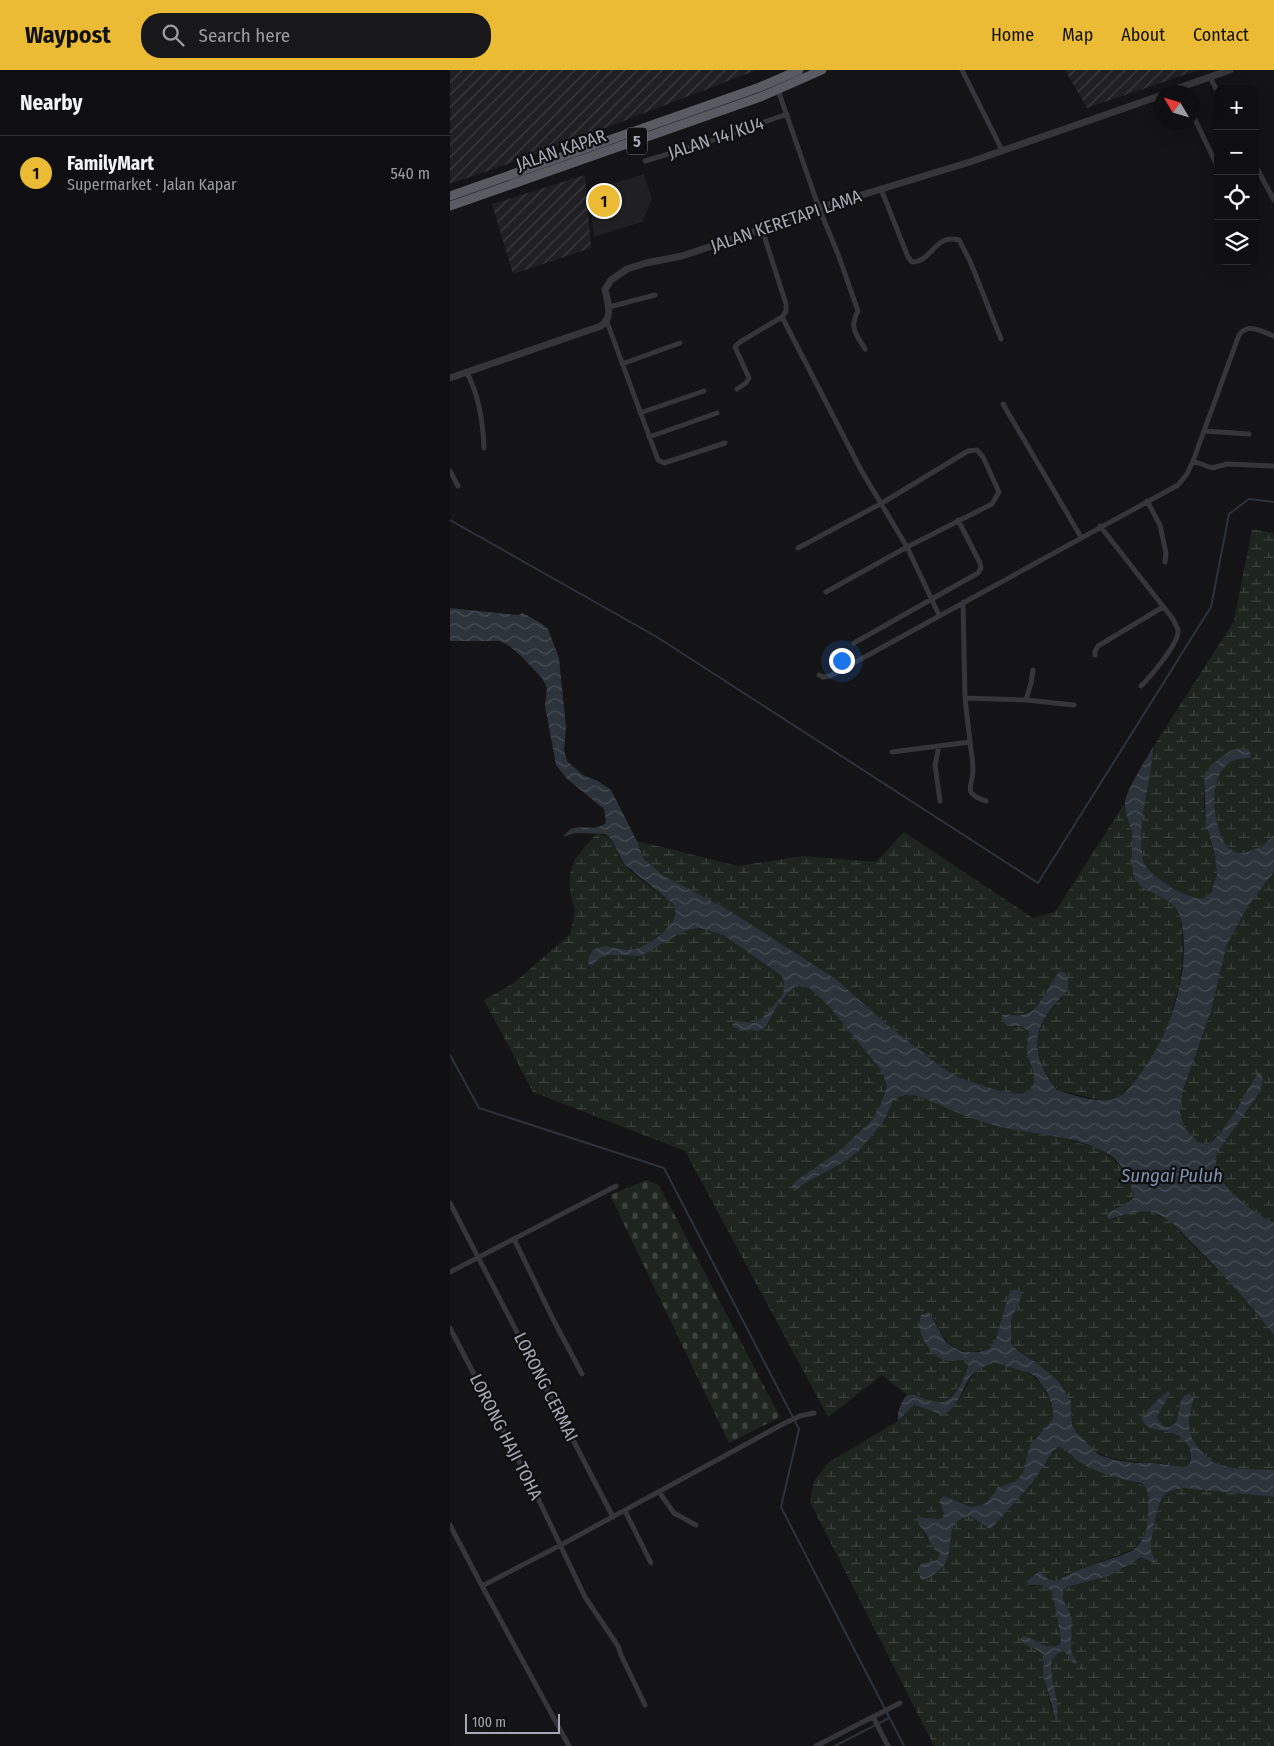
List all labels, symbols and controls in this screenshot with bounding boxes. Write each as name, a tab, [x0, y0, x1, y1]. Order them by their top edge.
search box	[141, 13, 491, 58]
text: Waypost	[25, 21, 111, 49]
icon: search	[159, 21, 187, 49]
text: Search here	[199, 24, 290, 47]
text: Home	[991, 24, 1034, 46]
text: Map	[1062, 24, 1093, 46]
text: About	[1121, 24, 1165, 46]
text: Contact	[1193, 24, 1249, 46]
north arrow	[1154, 85, 1199, 130]
map controls	[1214, 85, 1259, 265]
button: +	[1214, 85, 1259, 130]
text: Nearby	[20, 90, 82, 116]
street label: JALAN 14/KU4	[665, 112, 767, 164]
street label: JALAN KAPAR	[513, 124, 609, 176]
road number: 5	[627, 128, 647, 154]
button: −	[1214, 130, 1259, 175]
text: FamilyMart	[67, 152, 154, 175]
text: 1	[33, 164, 39, 183]
text: 540 m	[391, 164, 430, 183]
text: Supermarket · Jalan Kapar	[67, 175, 237, 194]
button: locate	[1214, 175, 1259, 220]
pin: 1	[588, 182, 620, 220]
street label: JALAN KERETAPI LAMA	[708, 185, 865, 257]
button: layers	[1214, 220, 1259, 265]
your location	[829, 648, 855, 674]
water label: Sungai Puluh	[1120, 1164, 1223, 1187]
street label: LORONG CERMAI	[509, 1329, 583, 1445]
street label: LORONG HAJI TOHA	[465, 1370, 547, 1504]
scale bar	[465, 1711, 560, 1734]
text: 100 m	[472, 1714, 506, 1731]

